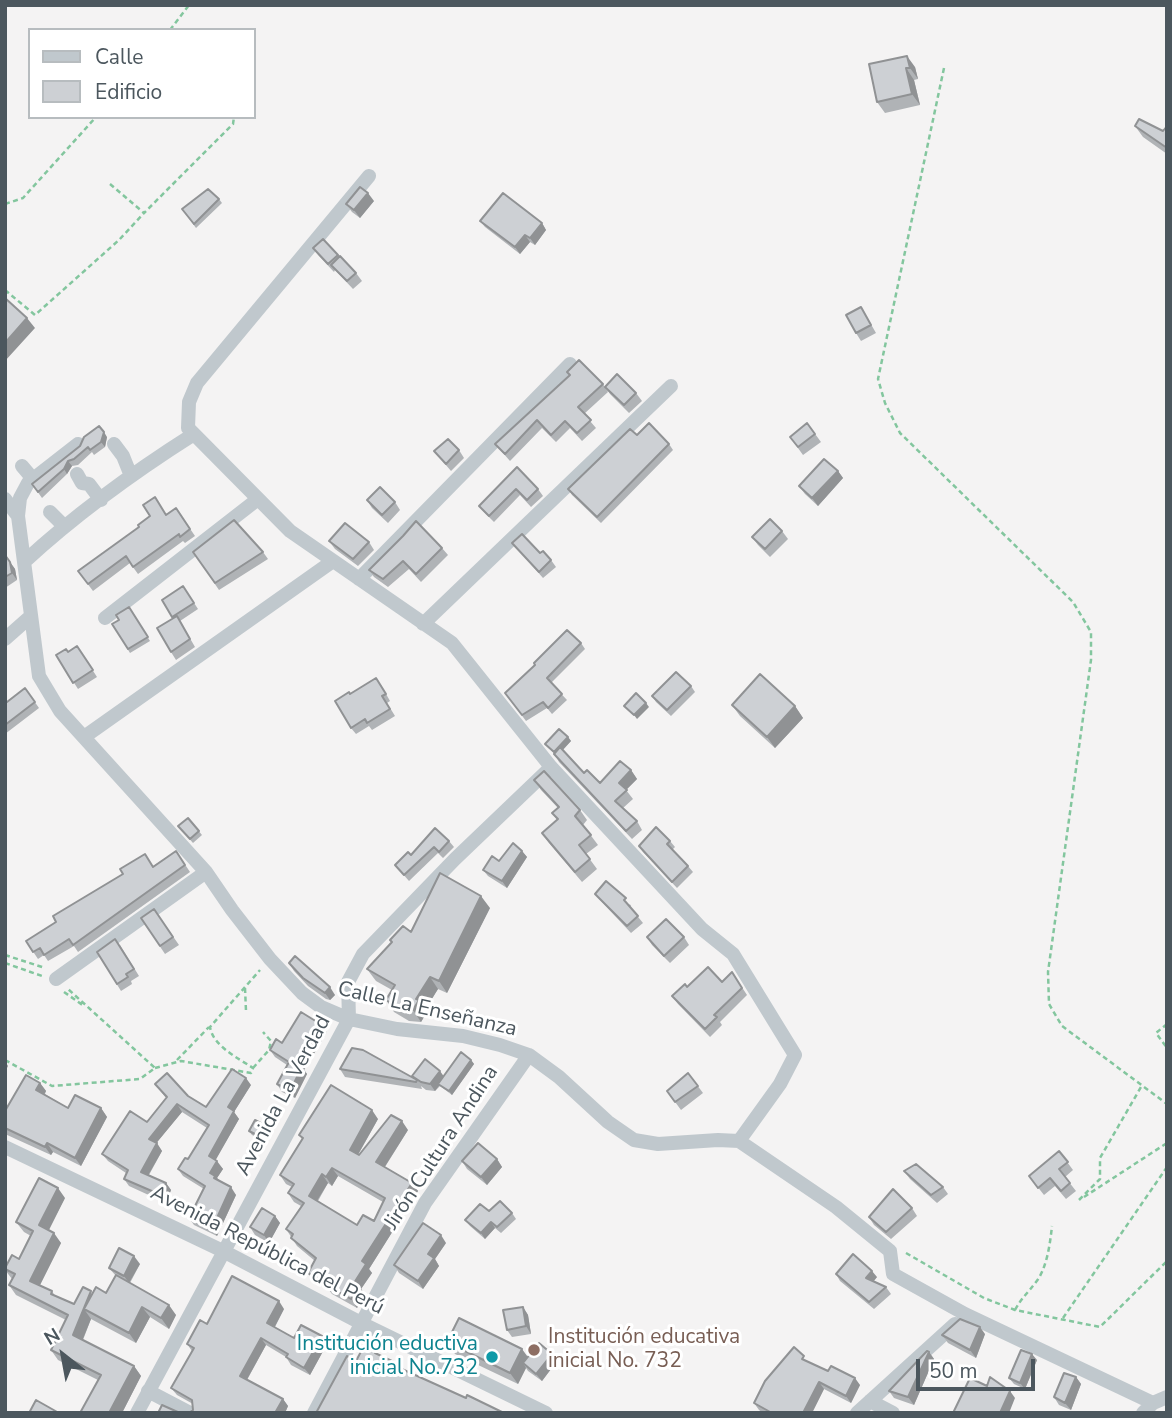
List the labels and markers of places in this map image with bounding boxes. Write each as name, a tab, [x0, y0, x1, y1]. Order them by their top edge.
place label: Institución educativa inicial No. 732	[548, 1325, 740, 1375]
place label: Institución eductiva inicial No.732	[297, 1332, 478, 1382]
marker: Institución educativa inicial No. 732	[526, 1342, 542, 1358]
marker: Institución eductiva inicial No.732	[484, 1349, 500, 1365]

